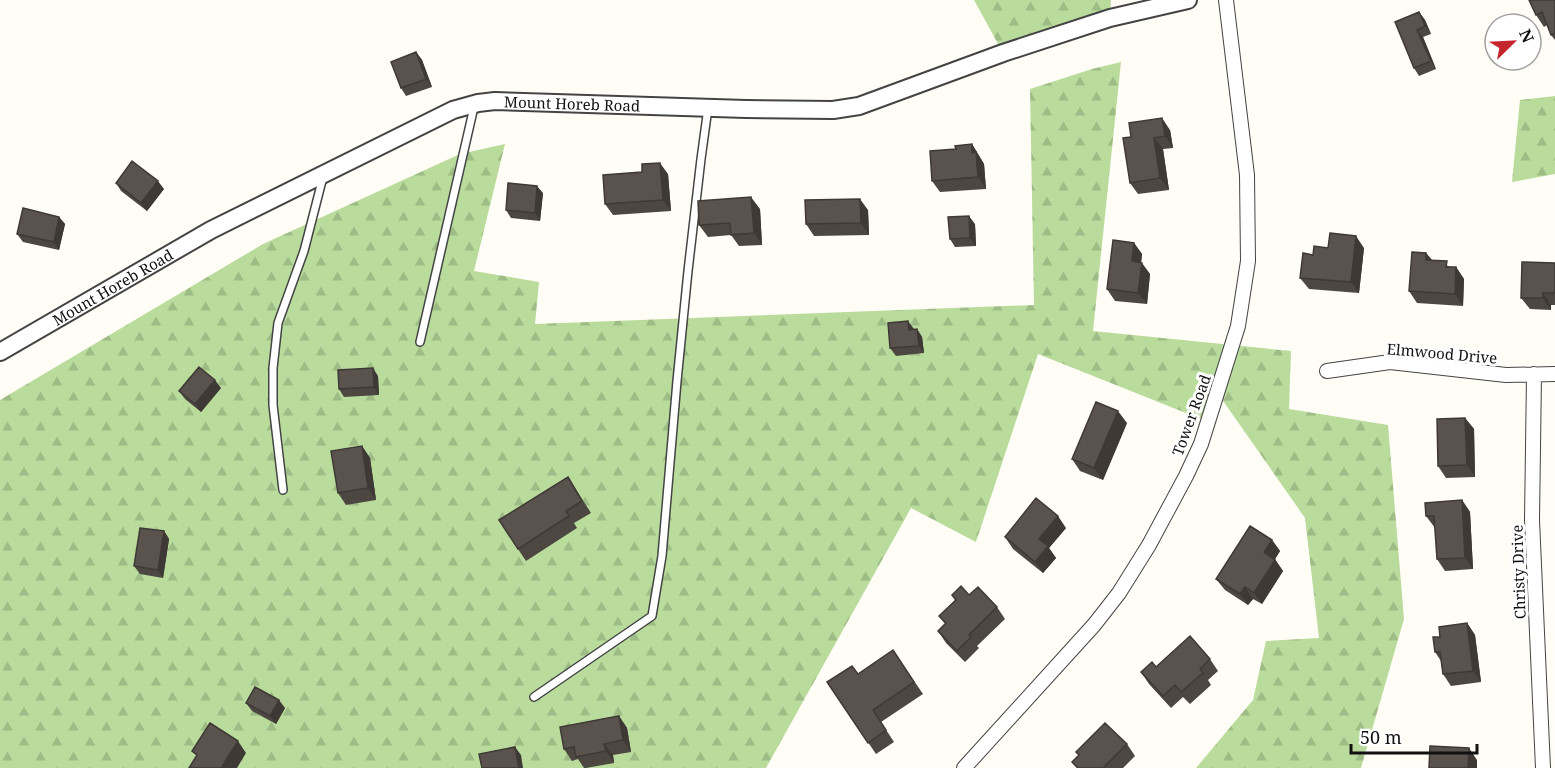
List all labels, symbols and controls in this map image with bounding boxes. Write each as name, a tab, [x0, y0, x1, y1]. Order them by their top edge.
north arrow	[1483, 12, 1543, 72]
text: N	[1514, 26, 1539, 46]
street label: Mount Horeb Road	[504, 91, 640, 116]
street label: Mount Horeb Road	[49, 244, 176, 330]
street label: Elmwood Drive	[1386, 338, 1498, 368]
street label: Tower Road	[1167, 372, 1215, 458]
street label: Christy Drive	[1506, 524, 1530, 620]
scale bar	[1351, 717, 1477, 755]
text: 50 m	[1360, 725, 1402, 749]

